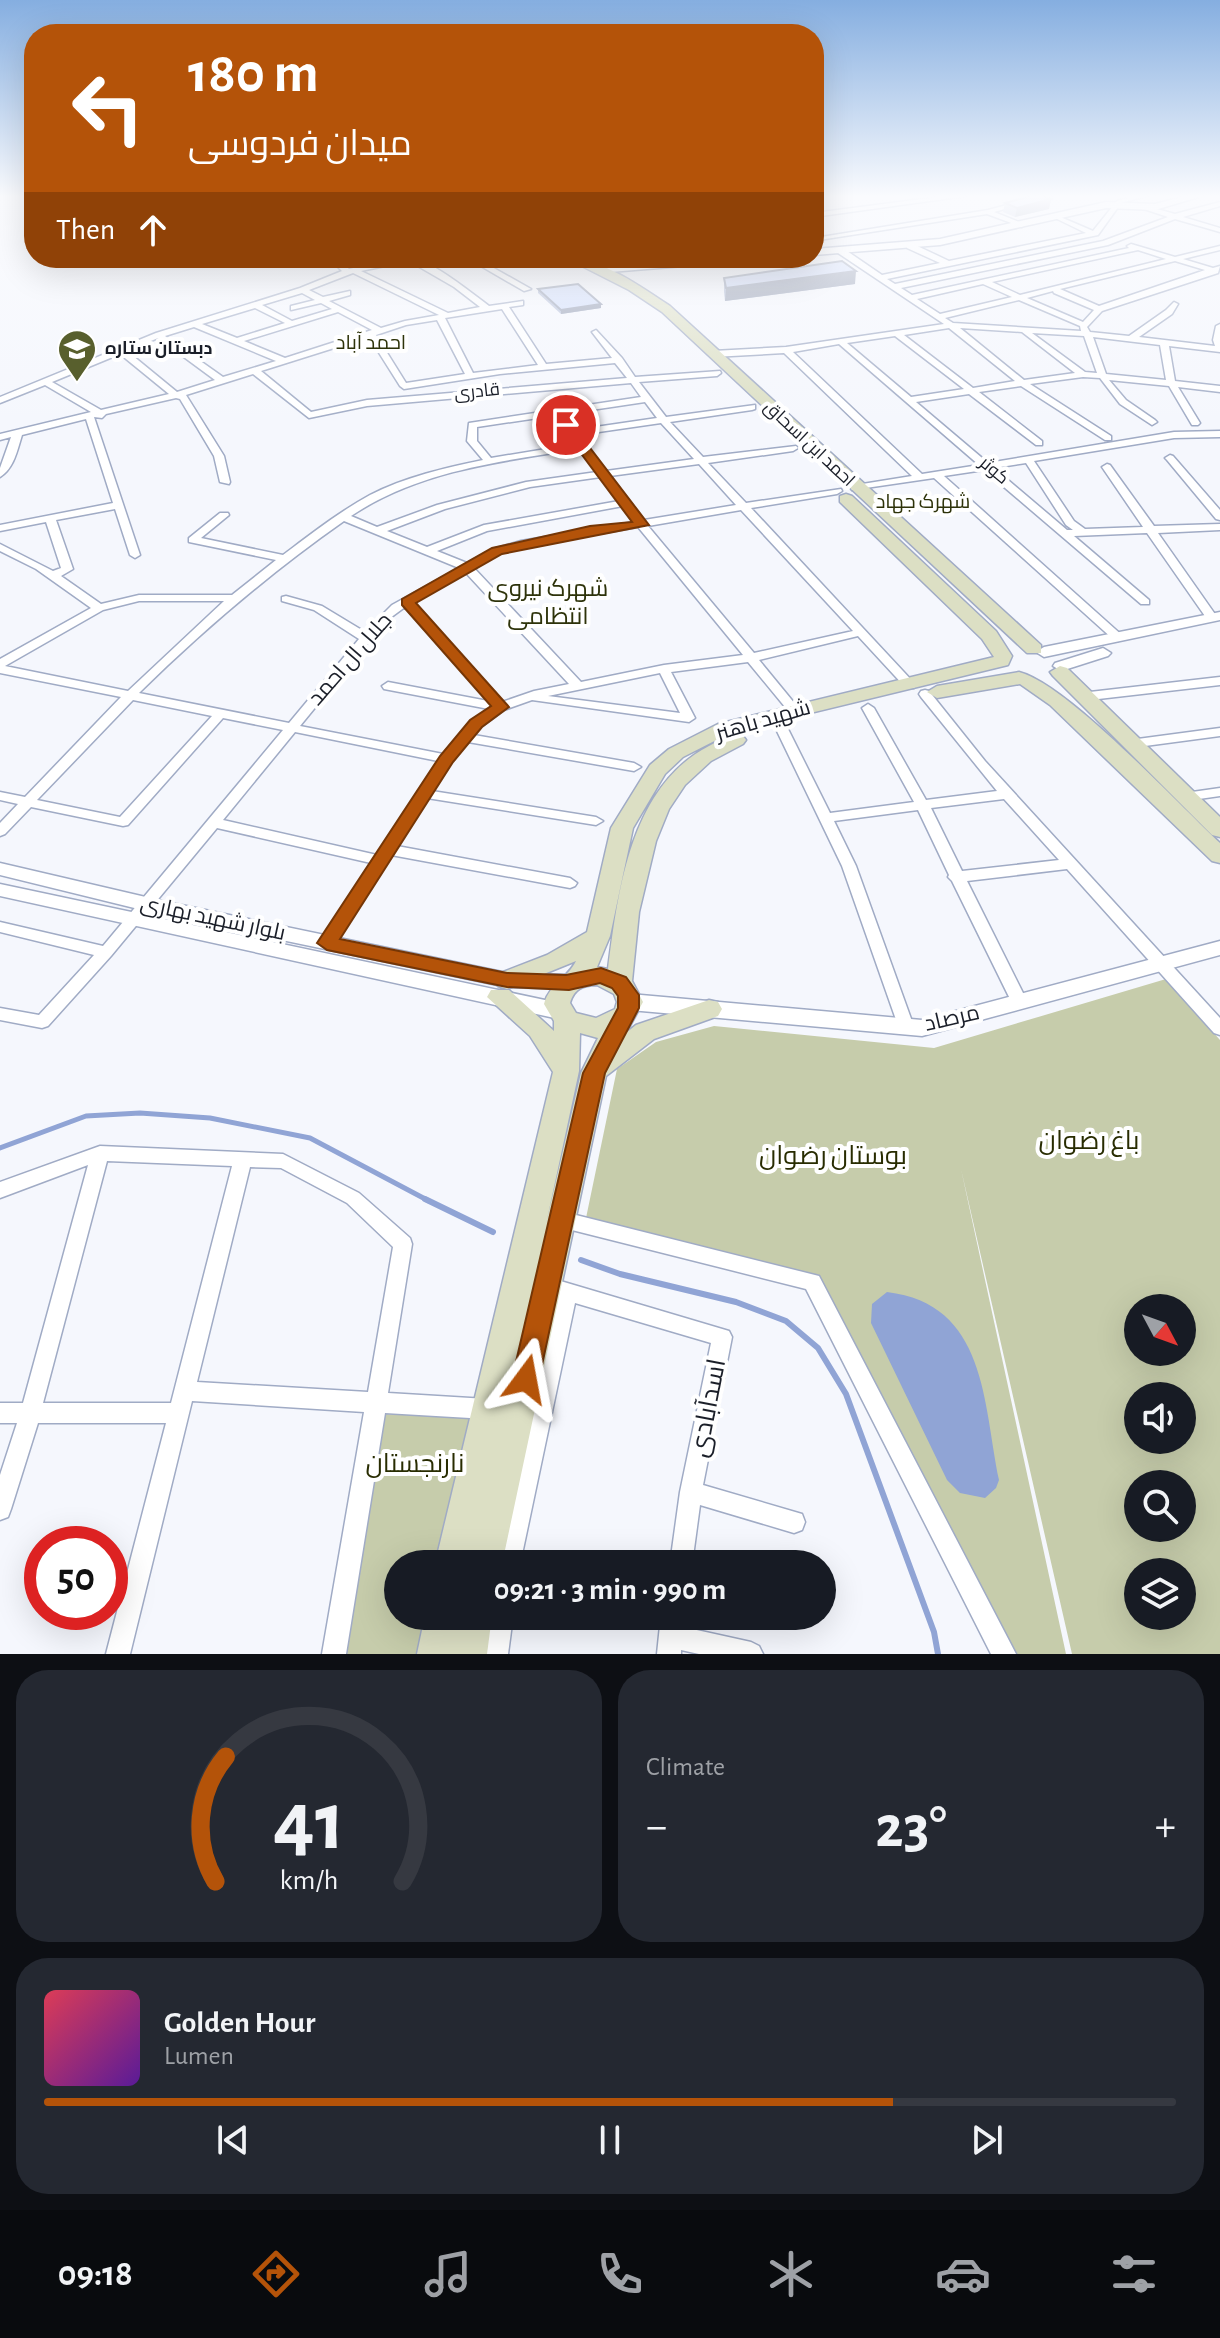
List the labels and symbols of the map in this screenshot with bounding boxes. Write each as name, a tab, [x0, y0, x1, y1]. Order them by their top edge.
school or university icon: دبستان ستاره	[56, 328, 98, 383]
district label: احمد آباد	[336, 331, 406, 353]
place label: دبستان ستاره	[105, 340, 213, 358]
street label: قادری	[453, 381, 501, 404]
pin	[532, 391, 600, 459]
street label: احمد ابن اسحاق	[759, 398, 858, 492]
street label: کوثر	[975, 452, 1013, 489]
district label: شهرک جهاد	[876, 492, 970, 514]
district label: شهرک نیروی انتظامی	[488, 576, 608, 630]
street label: جلال ال احمد	[304, 609, 397, 710]
street label: شهید باهنر	[711, 696, 813, 746]
street label: بلوار شهید بهاری	[138, 892, 288, 946]
street label: مرصاد	[922, 1001, 982, 1036]
park label: باغ رضوان	[1039, 1128, 1139, 1157]
park label: بوستان رضوان	[759, 1143, 907, 1170]
north arrow	[1124, 1294, 1196, 1366]
position arrow	[484, 1337, 568, 1421]
street label: اسدآبادی	[684, 1356, 731, 1460]
park label: نارنجستان	[365, 1451, 465, 1478]
speed limit sign: 50	[24, 1526, 128, 1630]

